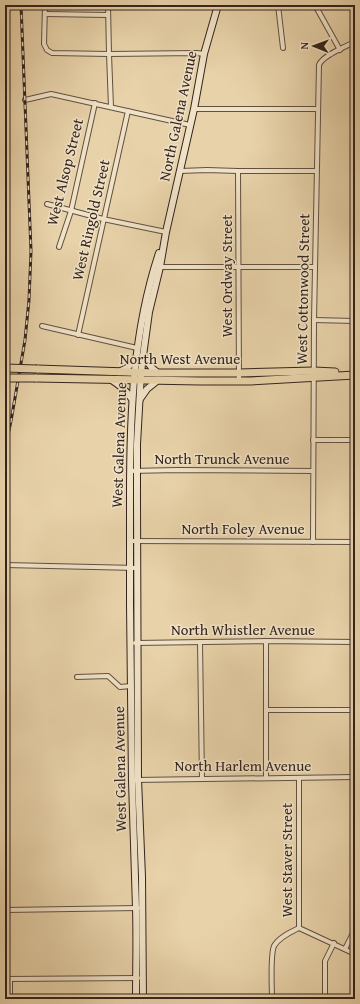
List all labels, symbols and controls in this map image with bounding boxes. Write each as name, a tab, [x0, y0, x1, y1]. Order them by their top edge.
north arrow	[294, 26, 334, 66]
text: N	[296, 41, 312, 50]
street label: North Galena Avenue	[153, 49, 202, 183]
street label: West Alsop Street	[41, 115, 88, 228]
street label: West Ringold Street	[66, 157, 115, 282]
street label: West Cottonwood Street	[291, 213, 314, 365]
street label: West Ordway Street	[216, 214, 237, 338]
street label: North West Avenue	[120, 348, 240, 369]
street label: West Galena Avenue	[106, 382, 131, 508]
street label: North Trunck Avenue	[154, 448, 290, 469]
street label: North Foley Avenue	[181, 518, 305, 539]
street label: North Whistler Avenue	[171, 619, 315, 640]
street label: West Galena Avenue	[108, 706, 131, 832]
street label: North Harlem Avenue	[175, 755, 311, 776]
street label: West Staver Street	[276, 802, 297, 917]

